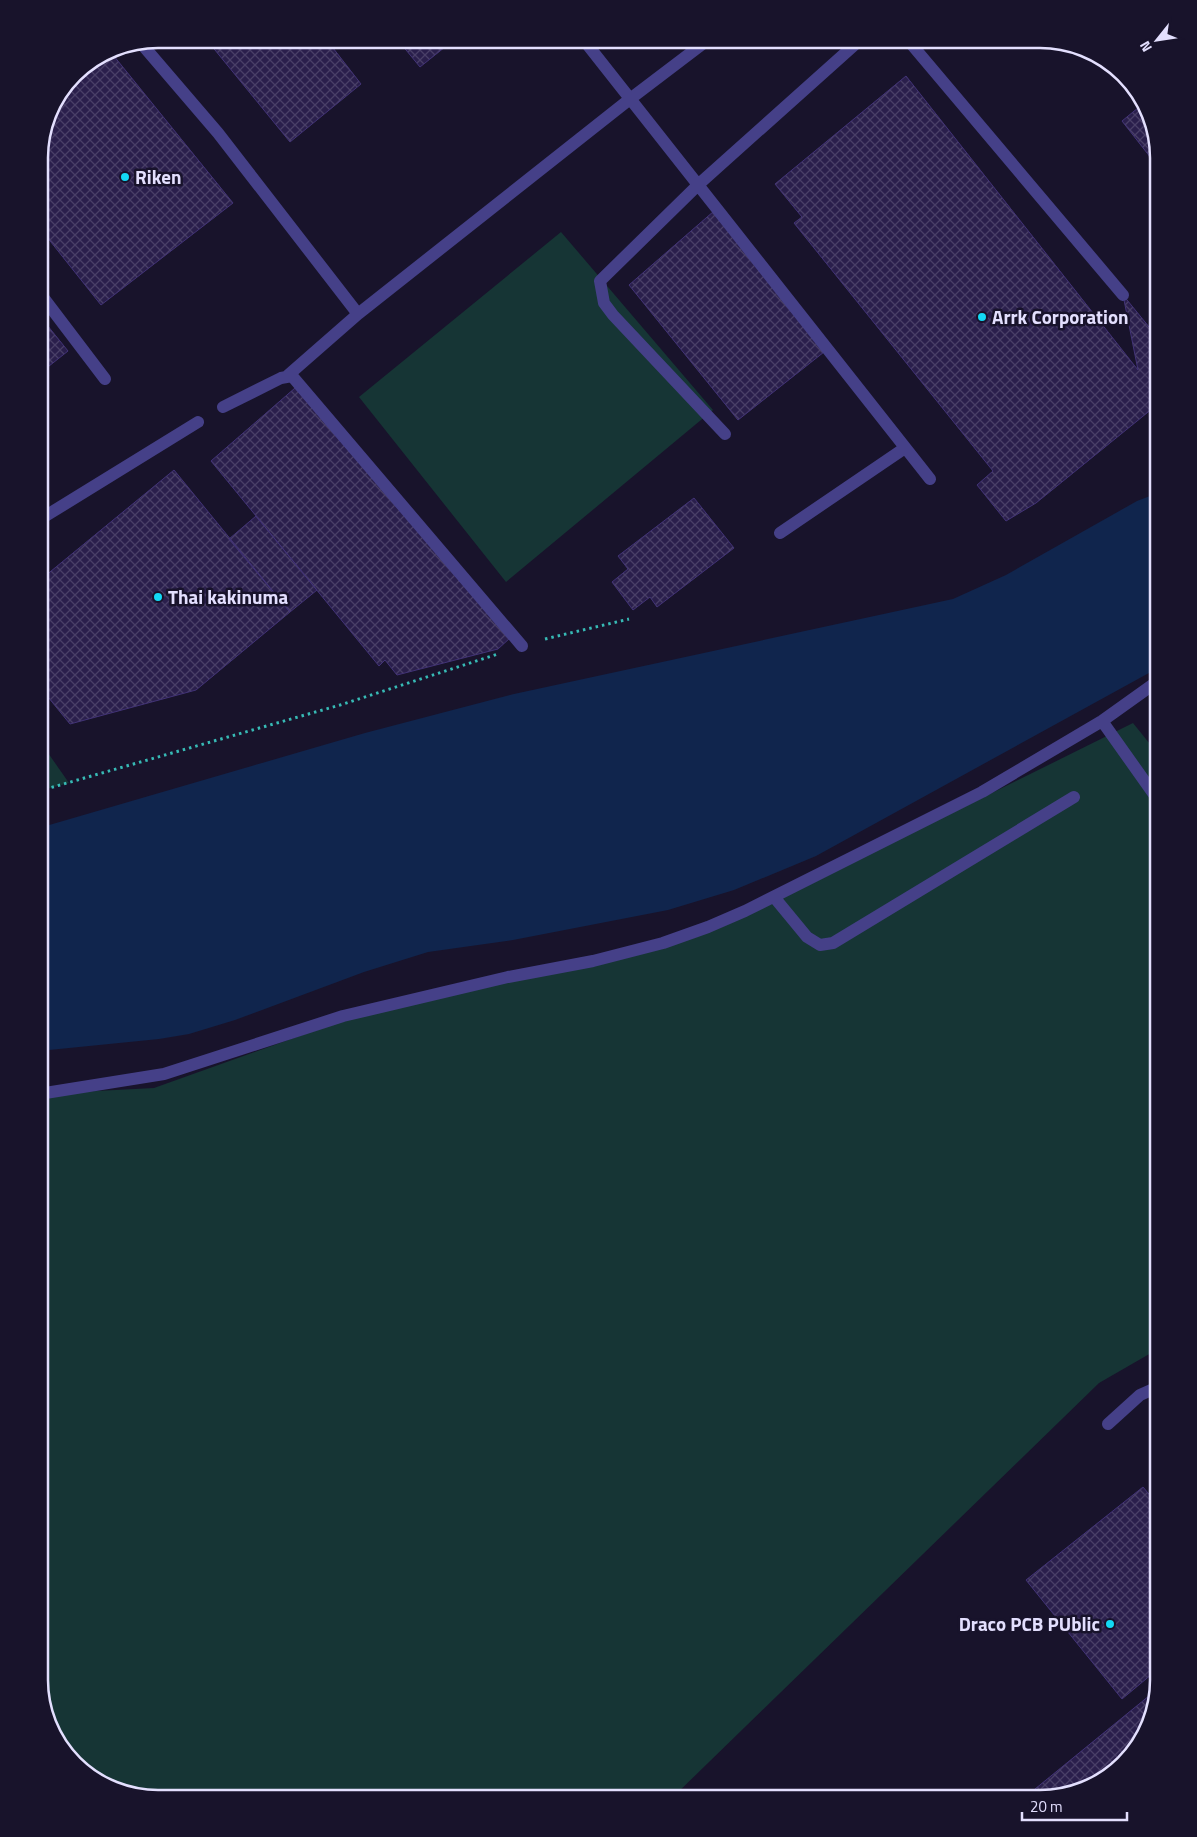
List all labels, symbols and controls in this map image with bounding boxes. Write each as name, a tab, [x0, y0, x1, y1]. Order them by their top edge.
north arrow	[1132, 15, 1182, 65]
text: N	[1134, 37, 1157, 56]
place label: Riken	[135, 162, 182, 191]
marker: Riken	[119, 171, 131, 183]
place label: Arrk Corporation	[992, 302, 1129, 331]
marker: Arrk Corporation	[976, 311, 988, 323]
place label: Thai kakinuma	[168, 582, 288, 611]
marker: Thai kakinuma	[152, 591, 164, 603]
place label: Draco PCB PUblic	[959, 1609, 1100, 1638]
marker: Draco PCB PUblic	[1104, 1618, 1116, 1630]
scale bar	[1022, 1790, 1127, 1822]
text: 20 m	[1030, 1795, 1063, 1818]

